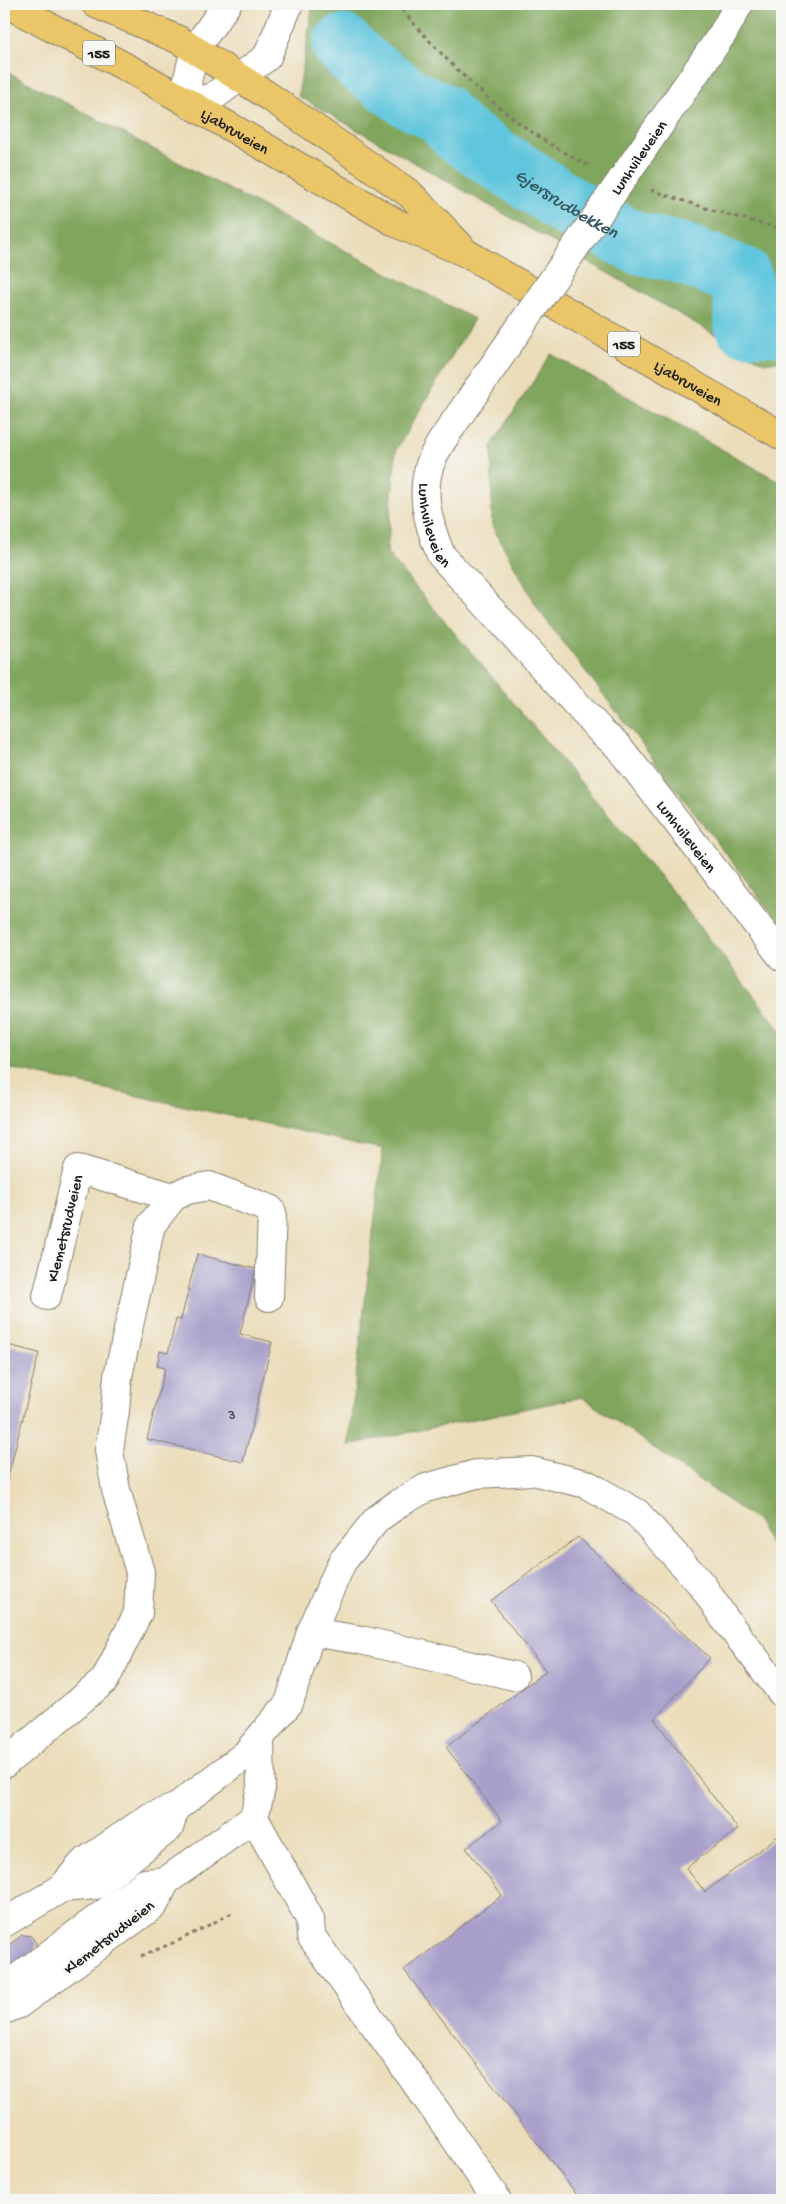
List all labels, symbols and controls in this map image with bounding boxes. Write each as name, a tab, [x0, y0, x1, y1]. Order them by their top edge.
road number: 155	[83, 40, 115, 66]
street label: Ljabruveien	[196, 106, 272, 160]
street label: Lunhvileveien	[608, 117, 673, 200]
water label: Gjersrudbekken	[510, 166, 622, 245]
road number: 155	[608, 332, 640, 356]
street label: Ljabruveien	[649, 358, 725, 412]
street label: Lunhvileveien	[412, 482, 454, 573]
street label: Lunhvileveien	[651, 798, 719, 878]
street label: Klemetsrudveien	[45, 1173, 89, 1284]
house number: 3	[227, 1408, 236, 1425]
street label: Klemetsrudveien	[61, 1897, 160, 1980]

